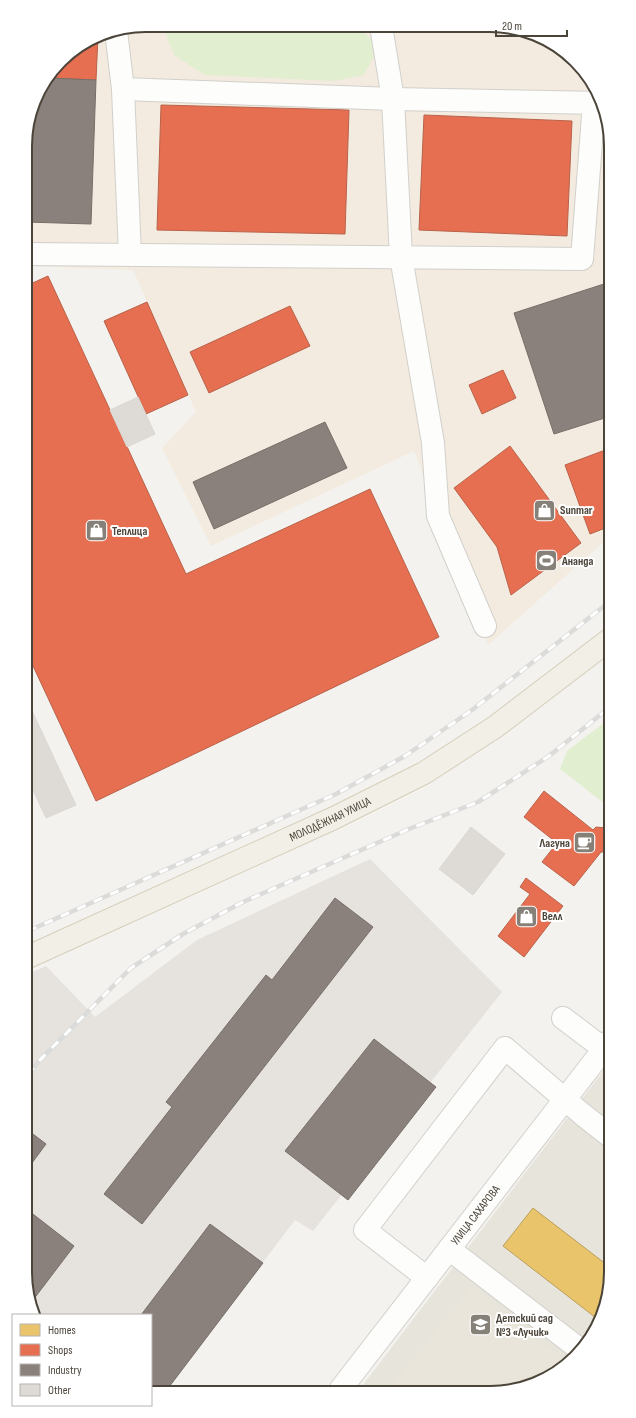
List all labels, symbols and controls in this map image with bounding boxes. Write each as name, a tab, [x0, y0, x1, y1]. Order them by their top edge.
scale bar	[496, 12, 567, 38]
text: 20 m	[502, 19, 522, 34]
shop icon: Sunmar	[532, 497, 558, 523]
place label: Sunmar	[560, 503, 593, 518]
shop icon: Теплица	[83, 518, 109, 544]
place label: Теплица	[112, 524, 147, 539]
sports icon: Ананда	[534, 548, 560, 574]
place label: Ананда	[561, 554, 593, 569]
street label: МОЛОДЁЖНАЯ УЛИЦА	[287, 793, 374, 845]
cafe icon: Лагуна	[572, 830, 598, 856]
place label: Лагуна	[538, 836, 570, 851]
shop icon: Велл	[514, 903, 540, 929]
place label: Велл	[542, 909, 563, 924]
street label: УЛИЦА САХАРОВА	[447, 1182, 504, 1248]
place label: Детский сад №3 «Лучик»	[496, 1311, 553, 1340]
school or university icon: Детский сад №3 «Лучик»	[467, 1312, 493, 1338]
legend	[12, 1314, 152, 1406]
text: Homes	[48, 1323, 76, 1338]
text: Shops	[48, 1343, 73, 1358]
text: Industry	[48, 1363, 82, 1378]
text: Other	[48, 1383, 72, 1398]

